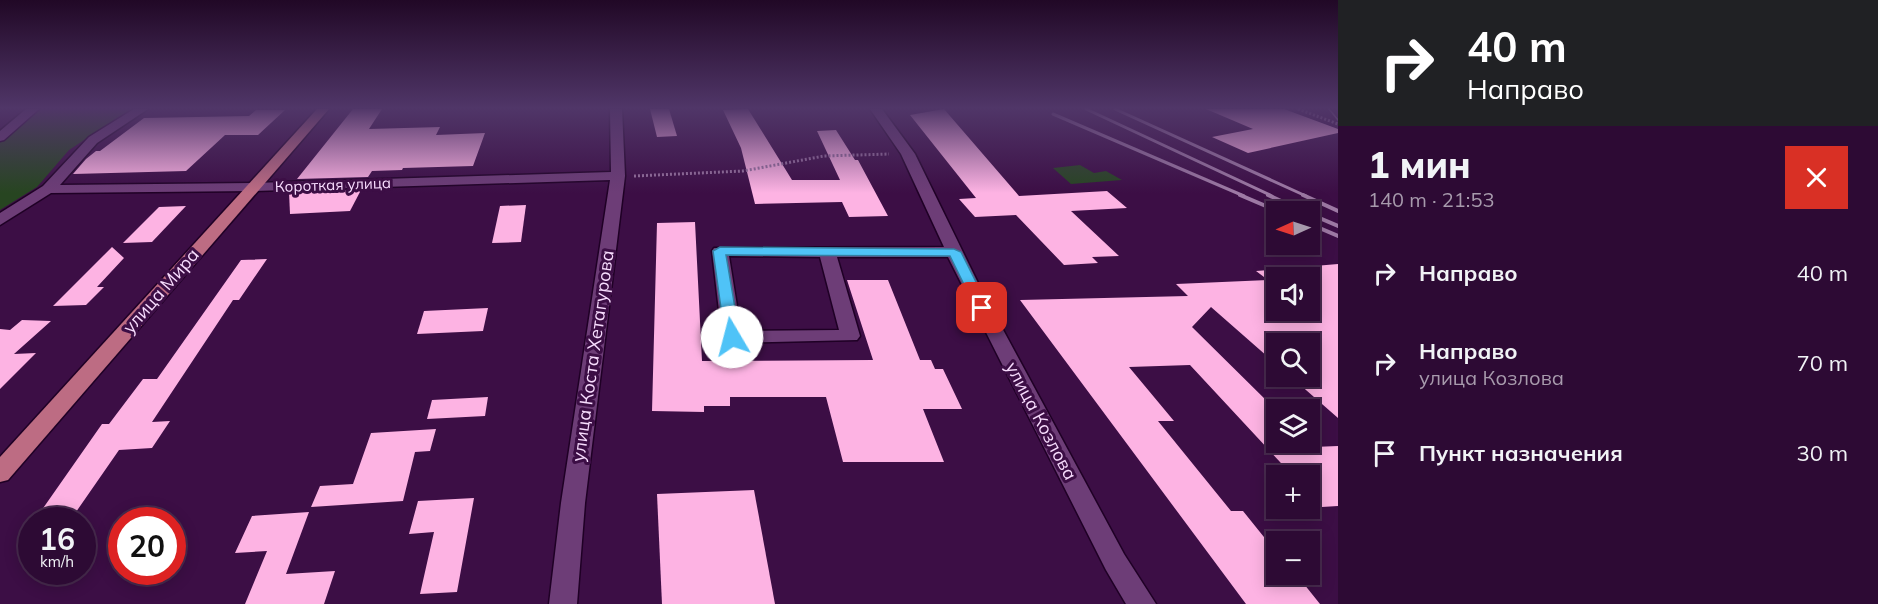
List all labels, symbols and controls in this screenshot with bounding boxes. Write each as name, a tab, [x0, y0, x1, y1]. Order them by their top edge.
text: 40 m	[1467, 20, 1567, 73]
icon: right	[1368, 24, 1446, 102]
text: Направо	[1467, 72, 1584, 106]
text: 1 мин	[1368, 142, 1471, 187]
button: close	[1785, 146, 1848, 209]
street label: Короткая улица	[275, 173, 391, 196]
text: 140 m · 21:53	[1368, 187, 1494, 212]
north arrow	[1266, 201, 1320, 255]
map controls	[1266, 201, 1320, 585]
street label: улица Мира	[117, 243, 204, 338]
street label: улица Коста Хетагурова	[566, 249, 619, 463]
icon: right	[1368, 257, 1401, 290]
text: Направо	[1419, 259, 1517, 287]
text: 40 m	[1797, 259, 1848, 287]
button: sound	[1266, 267, 1320, 321]
pin	[956, 282, 1007, 333]
icon: arrive	[965, 291, 998, 324]
position arrow	[700, 305, 764, 369]
button: search	[1266, 333, 1320, 387]
text: Направо	[1419, 337, 1517, 365]
icon: right	[1368, 347, 1401, 380]
text: 70 m	[1797, 349, 1848, 377]
street label: улица Козлова	[1001, 358, 1082, 484]
text: улица Козлова	[1419, 365, 1564, 390]
button: layers	[1266, 399, 1320, 453]
icon: arrive	[1368, 437, 1401, 470]
text: Пункт назначения	[1419, 439, 1623, 467]
text: 30 m	[1797, 439, 1848, 467]
button: +	[1266, 465, 1320, 519]
speed limit sign: 20	[108, 507, 186, 585]
text: 16	[39, 520, 75, 558]
button: −	[1266, 531, 1320, 585]
text: km/h	[40, 552, 74, 571]

